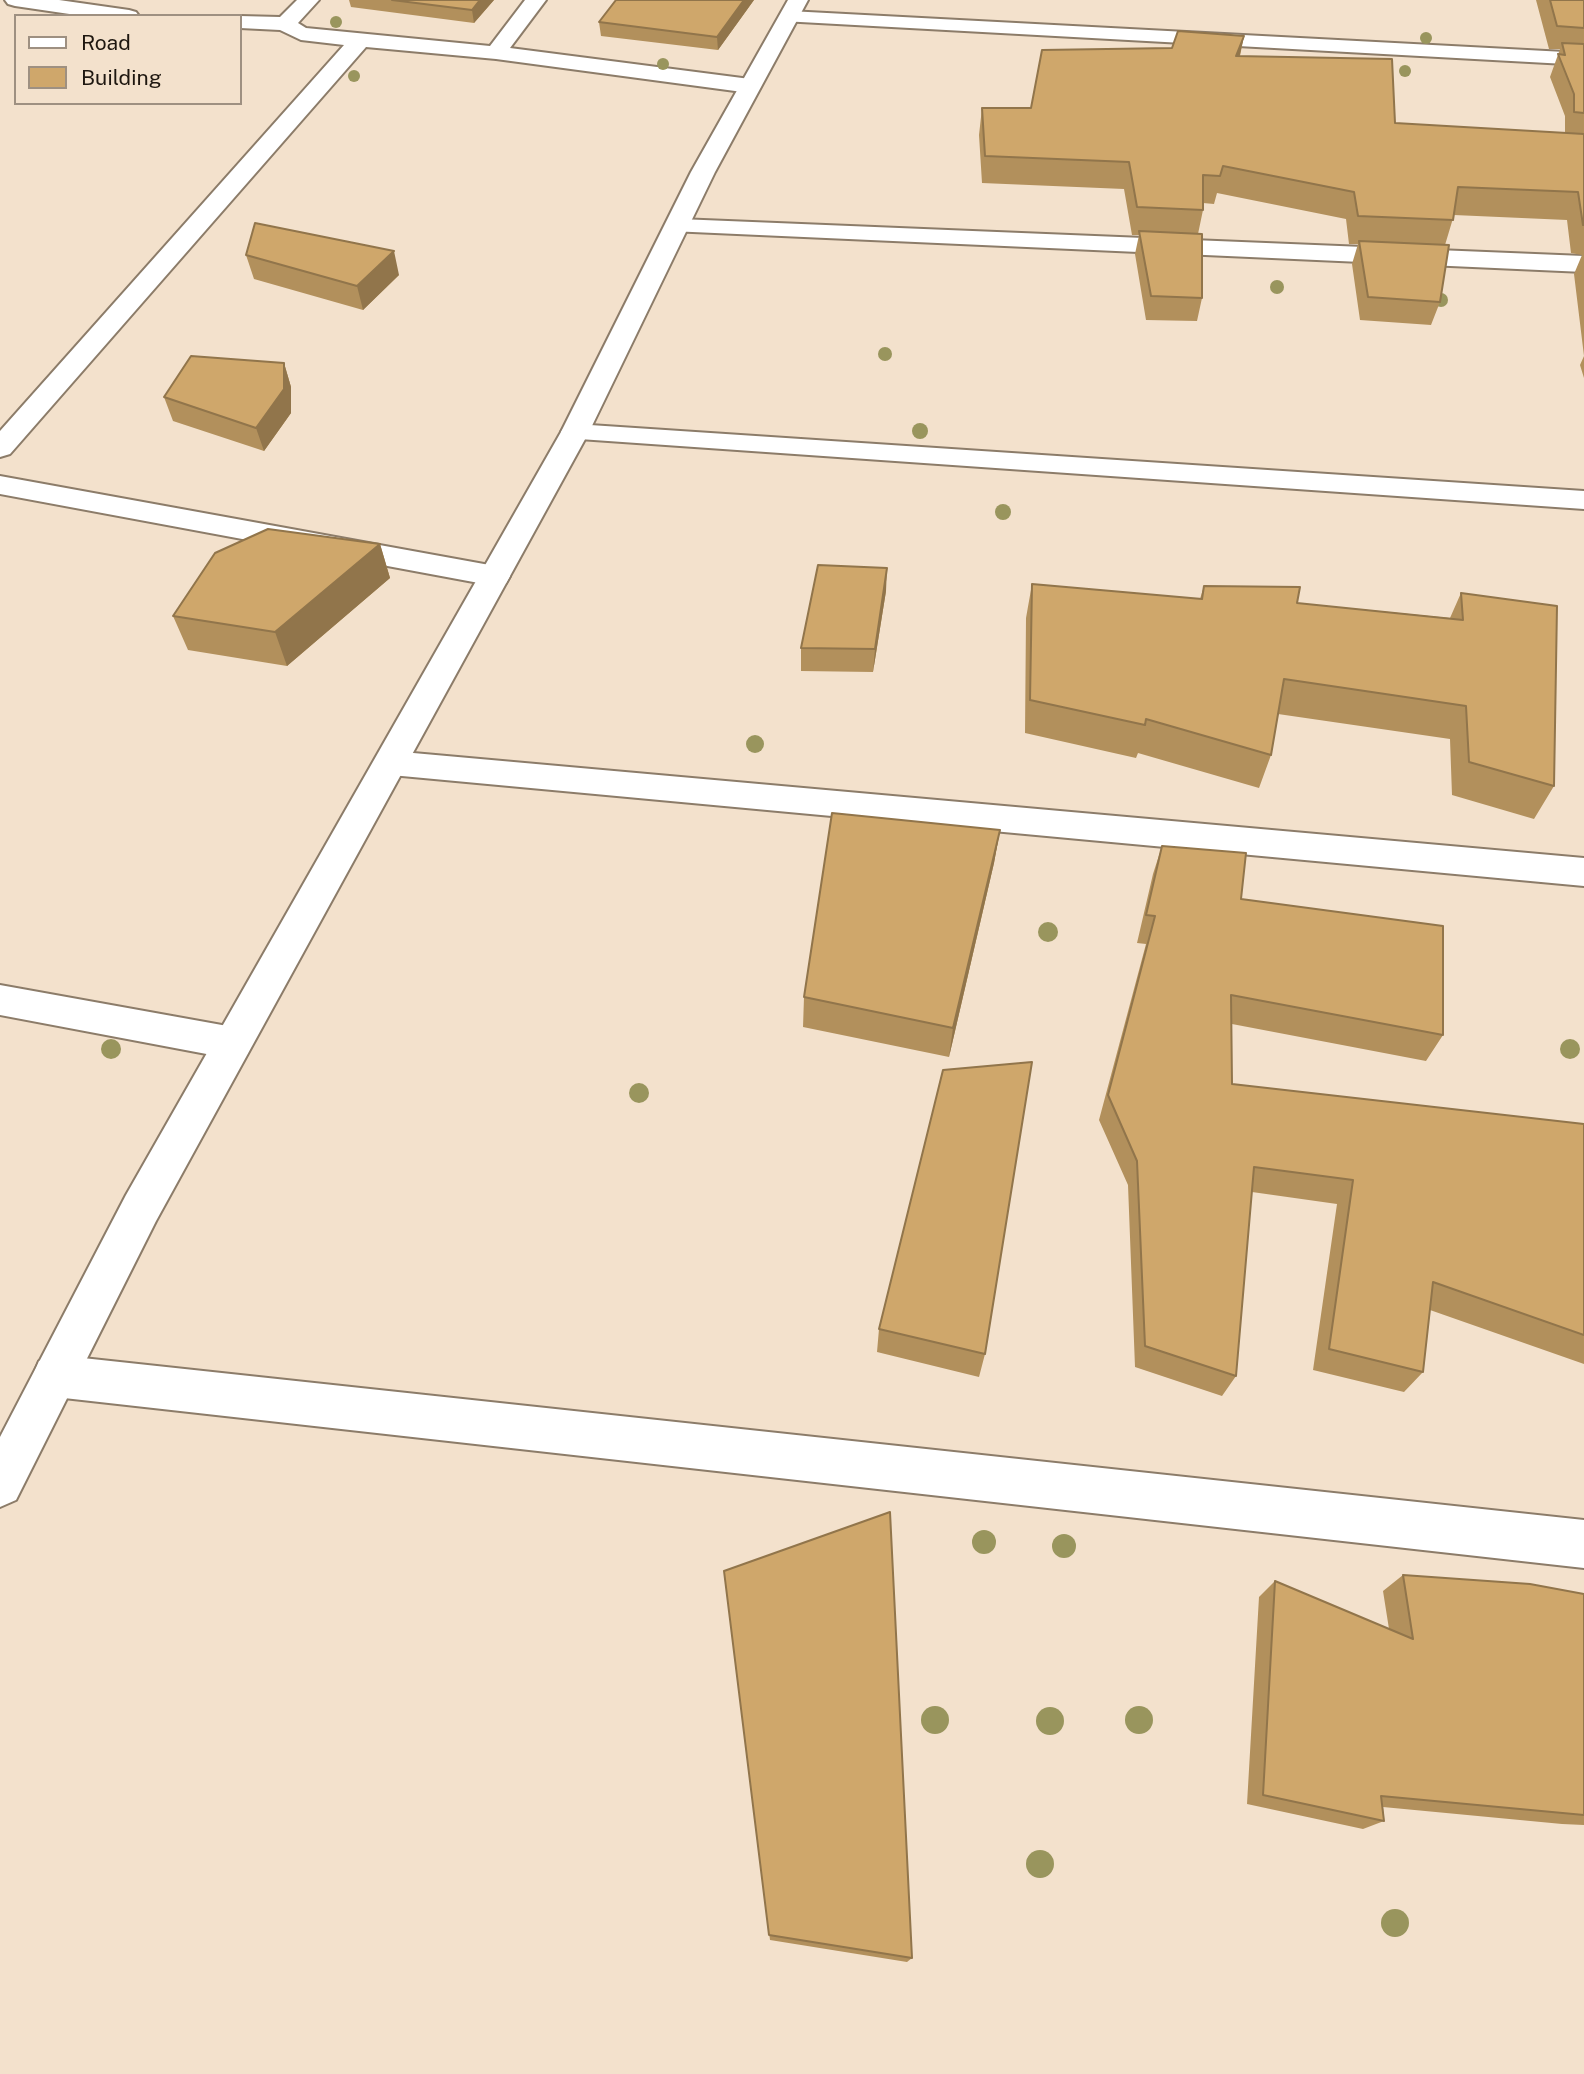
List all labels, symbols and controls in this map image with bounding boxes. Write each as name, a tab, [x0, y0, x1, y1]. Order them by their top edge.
legend	[14, 14, 242, 105]
text: Road	[81, 30, 131, 55]
text: Building	[81, 65, 162, 90]

